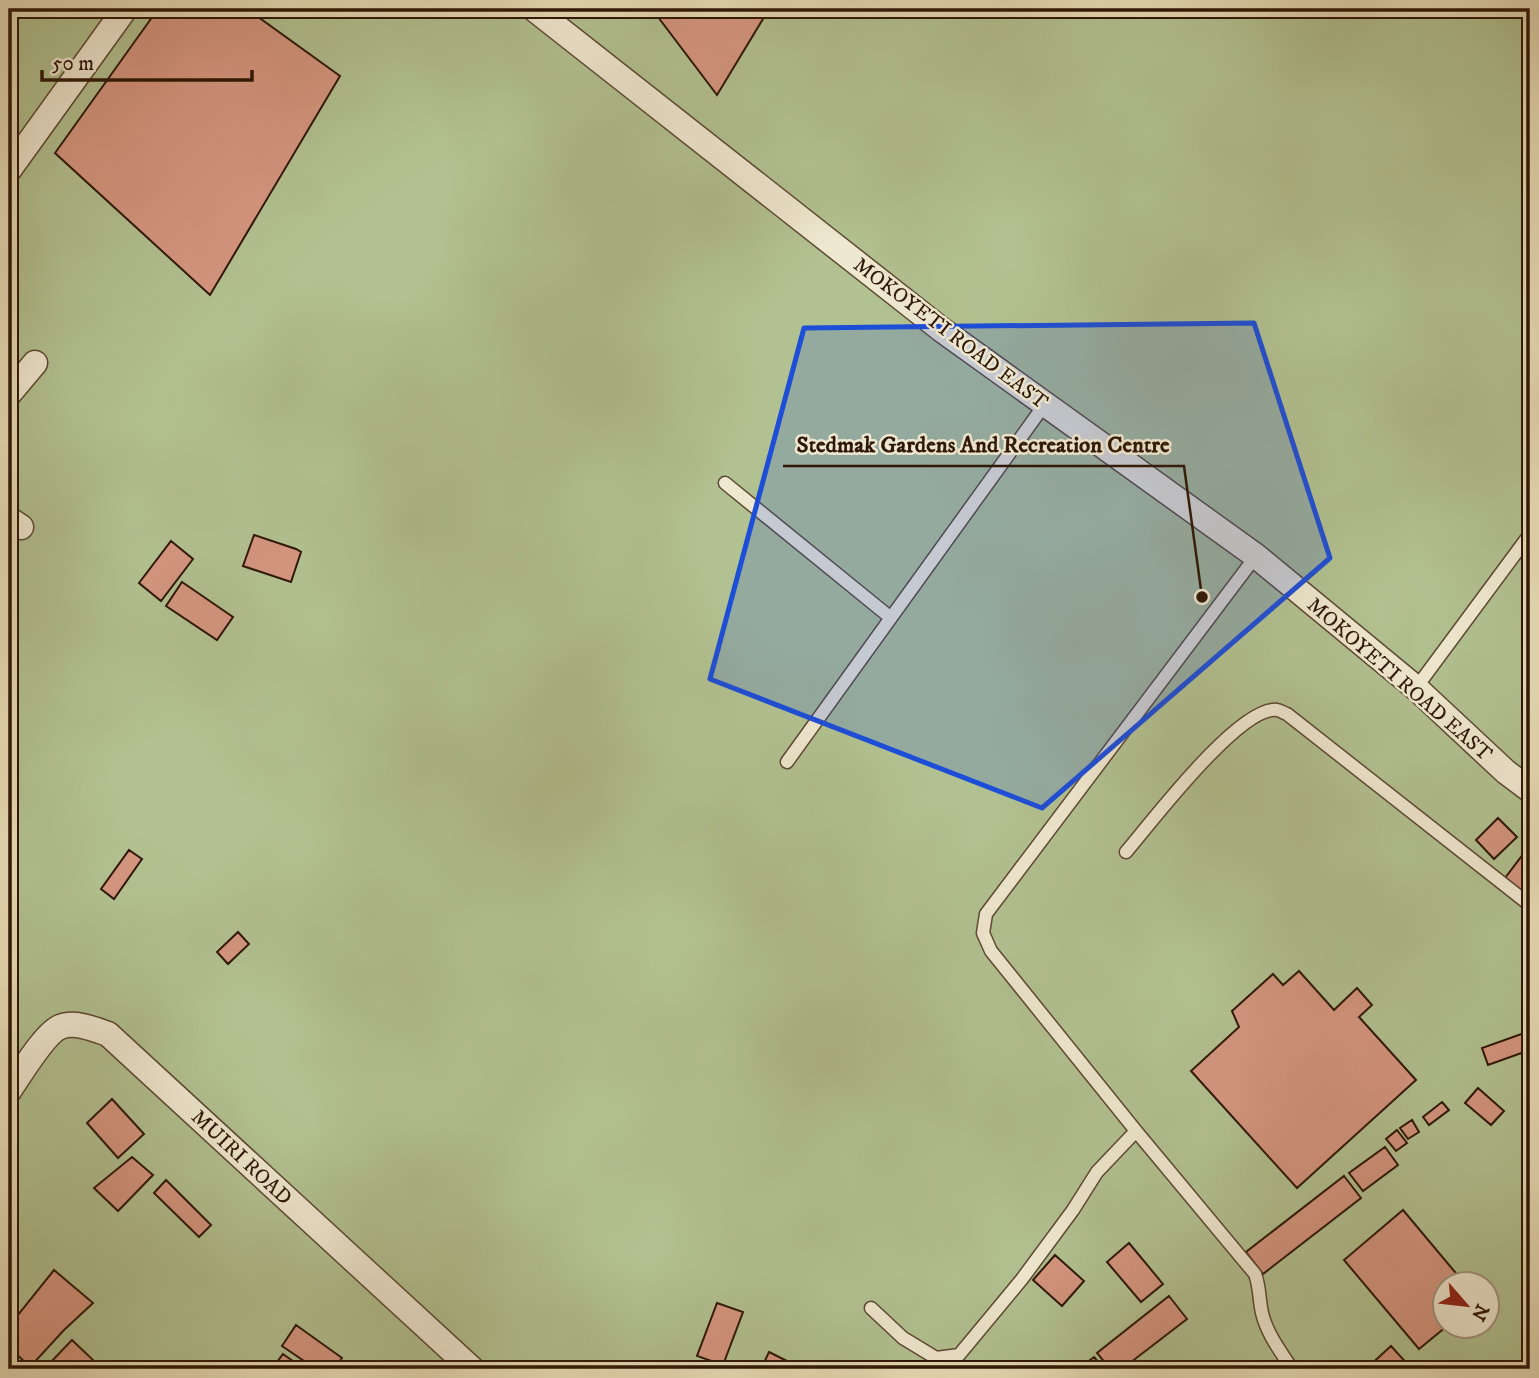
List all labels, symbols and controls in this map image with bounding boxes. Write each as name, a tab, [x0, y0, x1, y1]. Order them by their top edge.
scale bar	[42, 38, 252, 82]
text: 50 m	[52, 51, 94, 77]
street label: MOKOYETI ROAD EAST	[848, 252, 1053, 416]
callout: Stedmak Gardens And Recreation Centre	[783, 422, 1184, 466]
text: Stedmak Gardens And Recreation Centre	[797, 431, 1170, 460]
street label: MOKOYETI ROAD EAST	[1301, 592, 1497, 767]
street label: MUIRI ROAD	[185, 1104, 297, 1211]
north arrow	[1430, 1270, 1500, 1340]
text: N	[1466, 1300, 1494, 1325]

